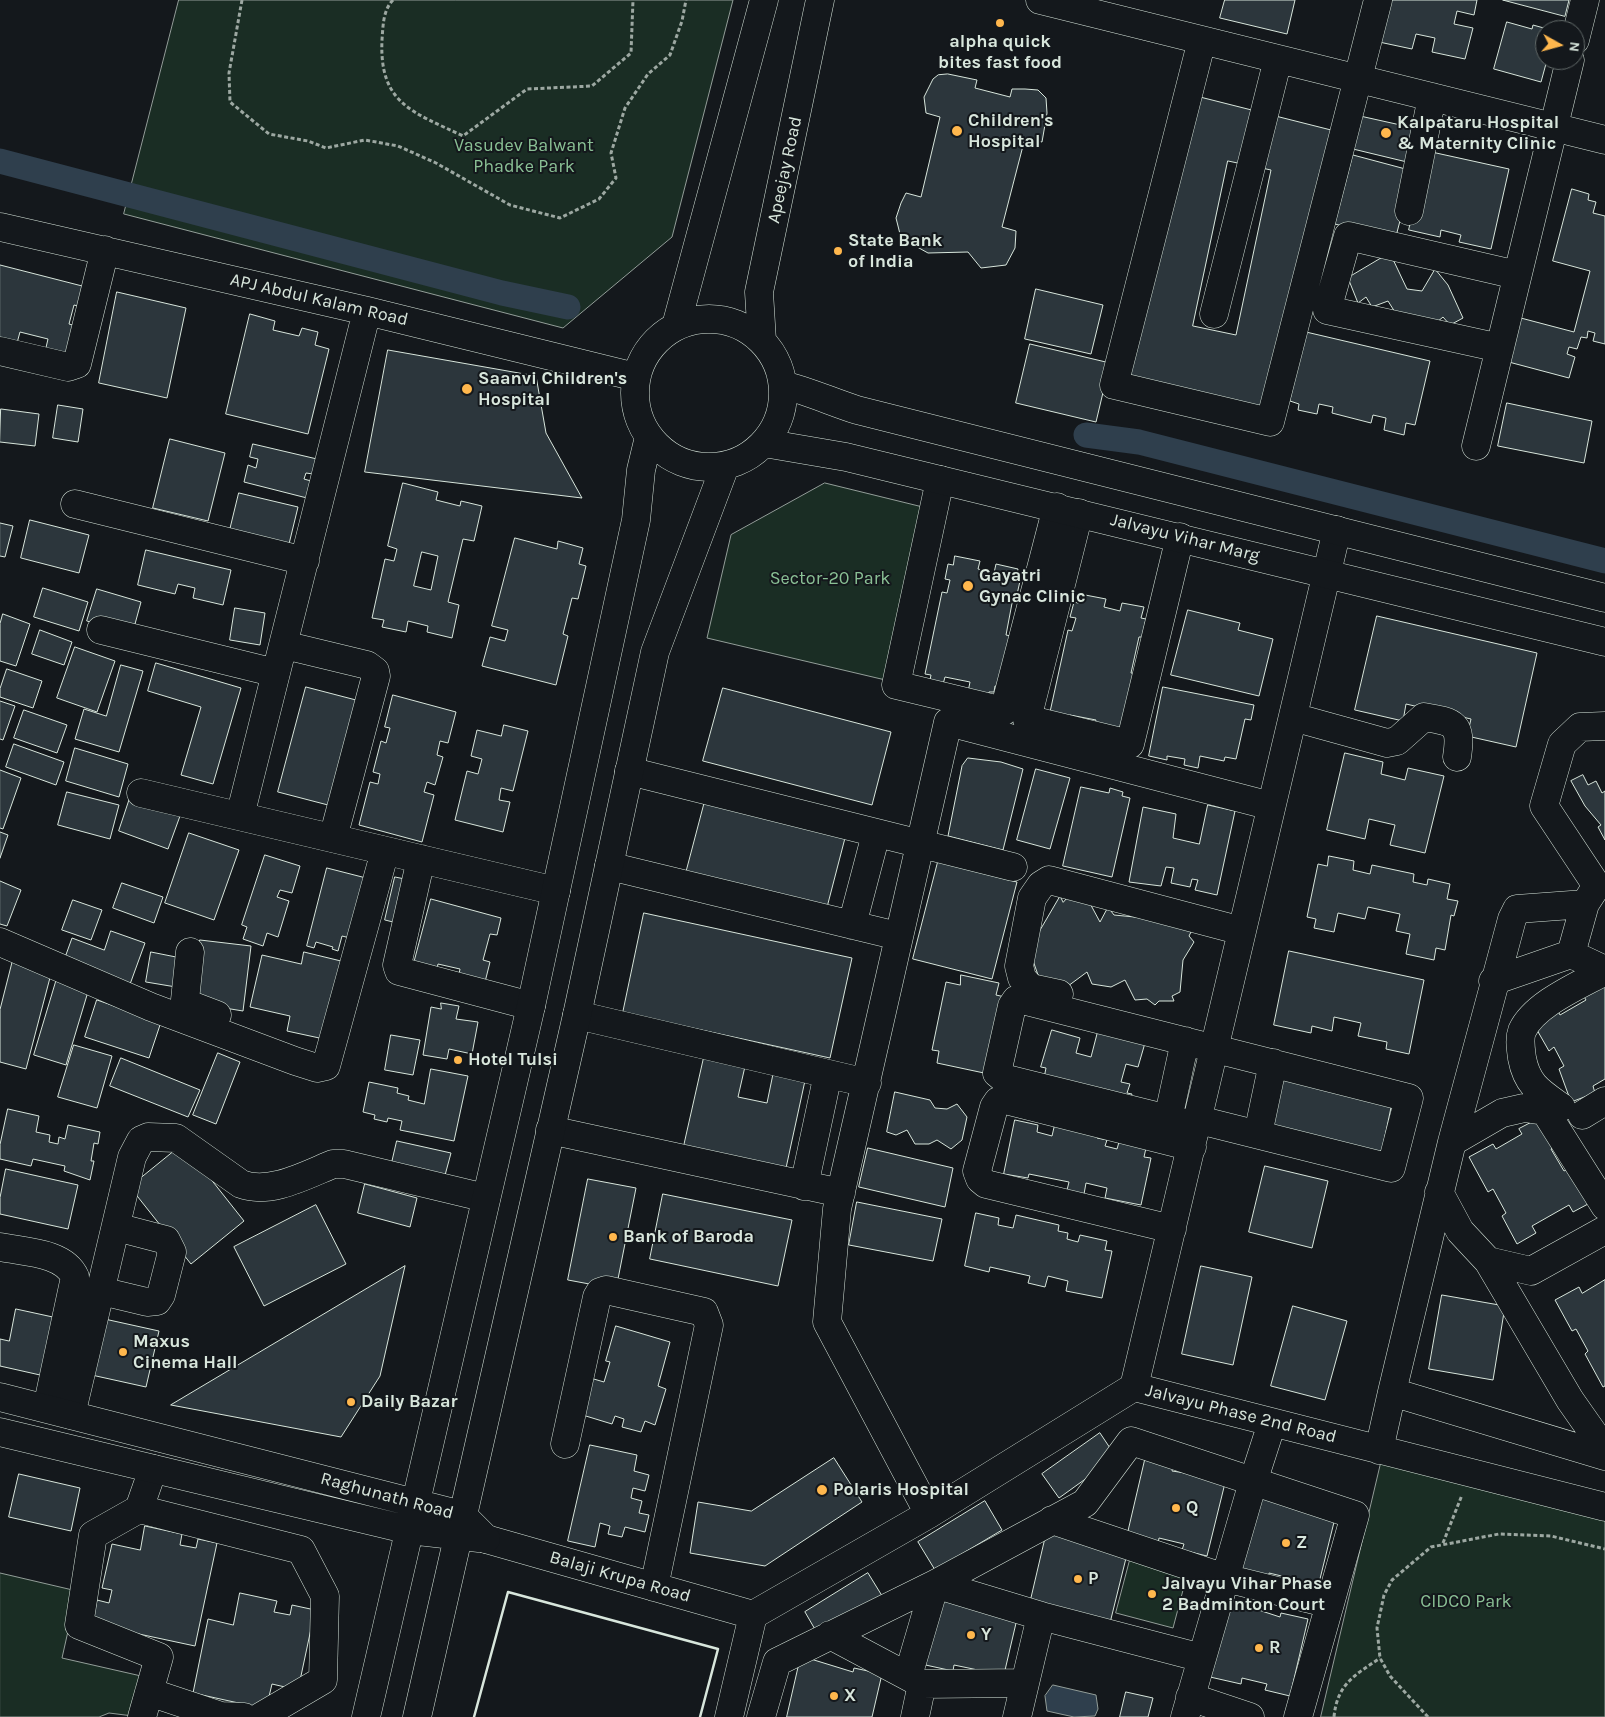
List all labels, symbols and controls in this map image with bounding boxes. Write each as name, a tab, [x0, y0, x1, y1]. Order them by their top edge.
marker: alpha quick bites fast food	[994, 17, 1006, 29]
north arrow	[1535, 20, 1585, 70]
place label: alpha quick bites fast food	[938, 31, 1062, 74]
text: N	[1565, 41, 1583, 53]
place label: Children's Hospital	[968, 110, 1054, 152]
place label: Kalpataru Hospital & Maternity Clinic	[1397, 112, 1559, 154]
street label: Apeejay Road	[763, 114, 807, 226]
marker: Children's Hospital	[950, 124, 964, 138]
marker: Kalpataru Hospital & Maternity Clinic	[1379, 126, 1393, 140]
park label: Vasudev Balwant Phadke Park	[454, 135, 594, 178]
place label: State Bank of India	[848, 230, 942, 272]
marker: State Bank of India	[832, 245, 844, 257]
street label: APJ Abdul Kalam Road	[228, 269, 410, 331]
place label: Saanvi Children's Hospital	[478, 368, 627, 410]
marker: Saanvi Children's Hospital	[460, 382, 474, 396]
street label: Jalvayu Vihar Marg	[1108, 509, 1262, 567]
place label: Gayatri Gynac Clinic	[979, 565, 1086, 608]
park label: Sector-20 Park	[770, 568, 890, 590]
marker: Gayatri Gynac Clinic	[961, 579, 975, 593]
place label: Hotel Tulsi	[468, 1049, 558, 1071]
marker: Hotel Tulsi	[452, 1054, 464, 1066]
place label: Bank of Baroda	[623, 1226, 754, 1248]
marker: Bank of Baroda	[607, 1231, 619, 1243]
place label: Maxus Cinema Hall	[133, 1331, 237, 1374]
marker: Maxus Cinema Hall	[117, 1346, 129, 1358]
street label: Jalvayu Phase 2nd Road	[1143, 1380, 1339, 1448]
place label: Daily Bazar	[361, 1391, 458, 1413]
marker: Daily Bazar	[345, 1396, 357, 1408]
street label: Raghunath Road	[318, 1468, 456, 1524]
place label: Polaris Hospital	[833, 1479, 969, 1501]
marker: Polaris Hospital	[815, 1483, 829, 1497]
place label: Q	[1186, 1497, 1198, 1519]
marker: Q	[1170, 1502, 1182, 1514]
place label: Z	[1296, 1532, 1307, 1554]
marker: Z	[1280, 1537, 1292, 1549]
street label: Balaji Krupa Road	[547, 1547, 693, 1607]
place label: P	[1088, 1568, 1098, 1590]
marker: P	[1072, 1573, 1084, 1585]
place label: Jalvayu Vihar Phase 2 Badminton Court	[1162, 1573, 1332, 1616]
marker: Jalvayu Vihar Phase 2 Badminton Court	[1146, 1588, 1158, 1600]
park label: CIDCO Park	[1420, 1591, 1512, 1613]
place label: Y	[981, 1624, 992, 1646]
marker: Y	[965, 1629, 977, 1641]
place label: R	[1269, 1637, 1281, 1659]
marker: R	[1253, 1642, 1265, 1654]
place label: X	[844, 1685, 856, 1707]
marker: X	[828, 1690, 840, 1702]

